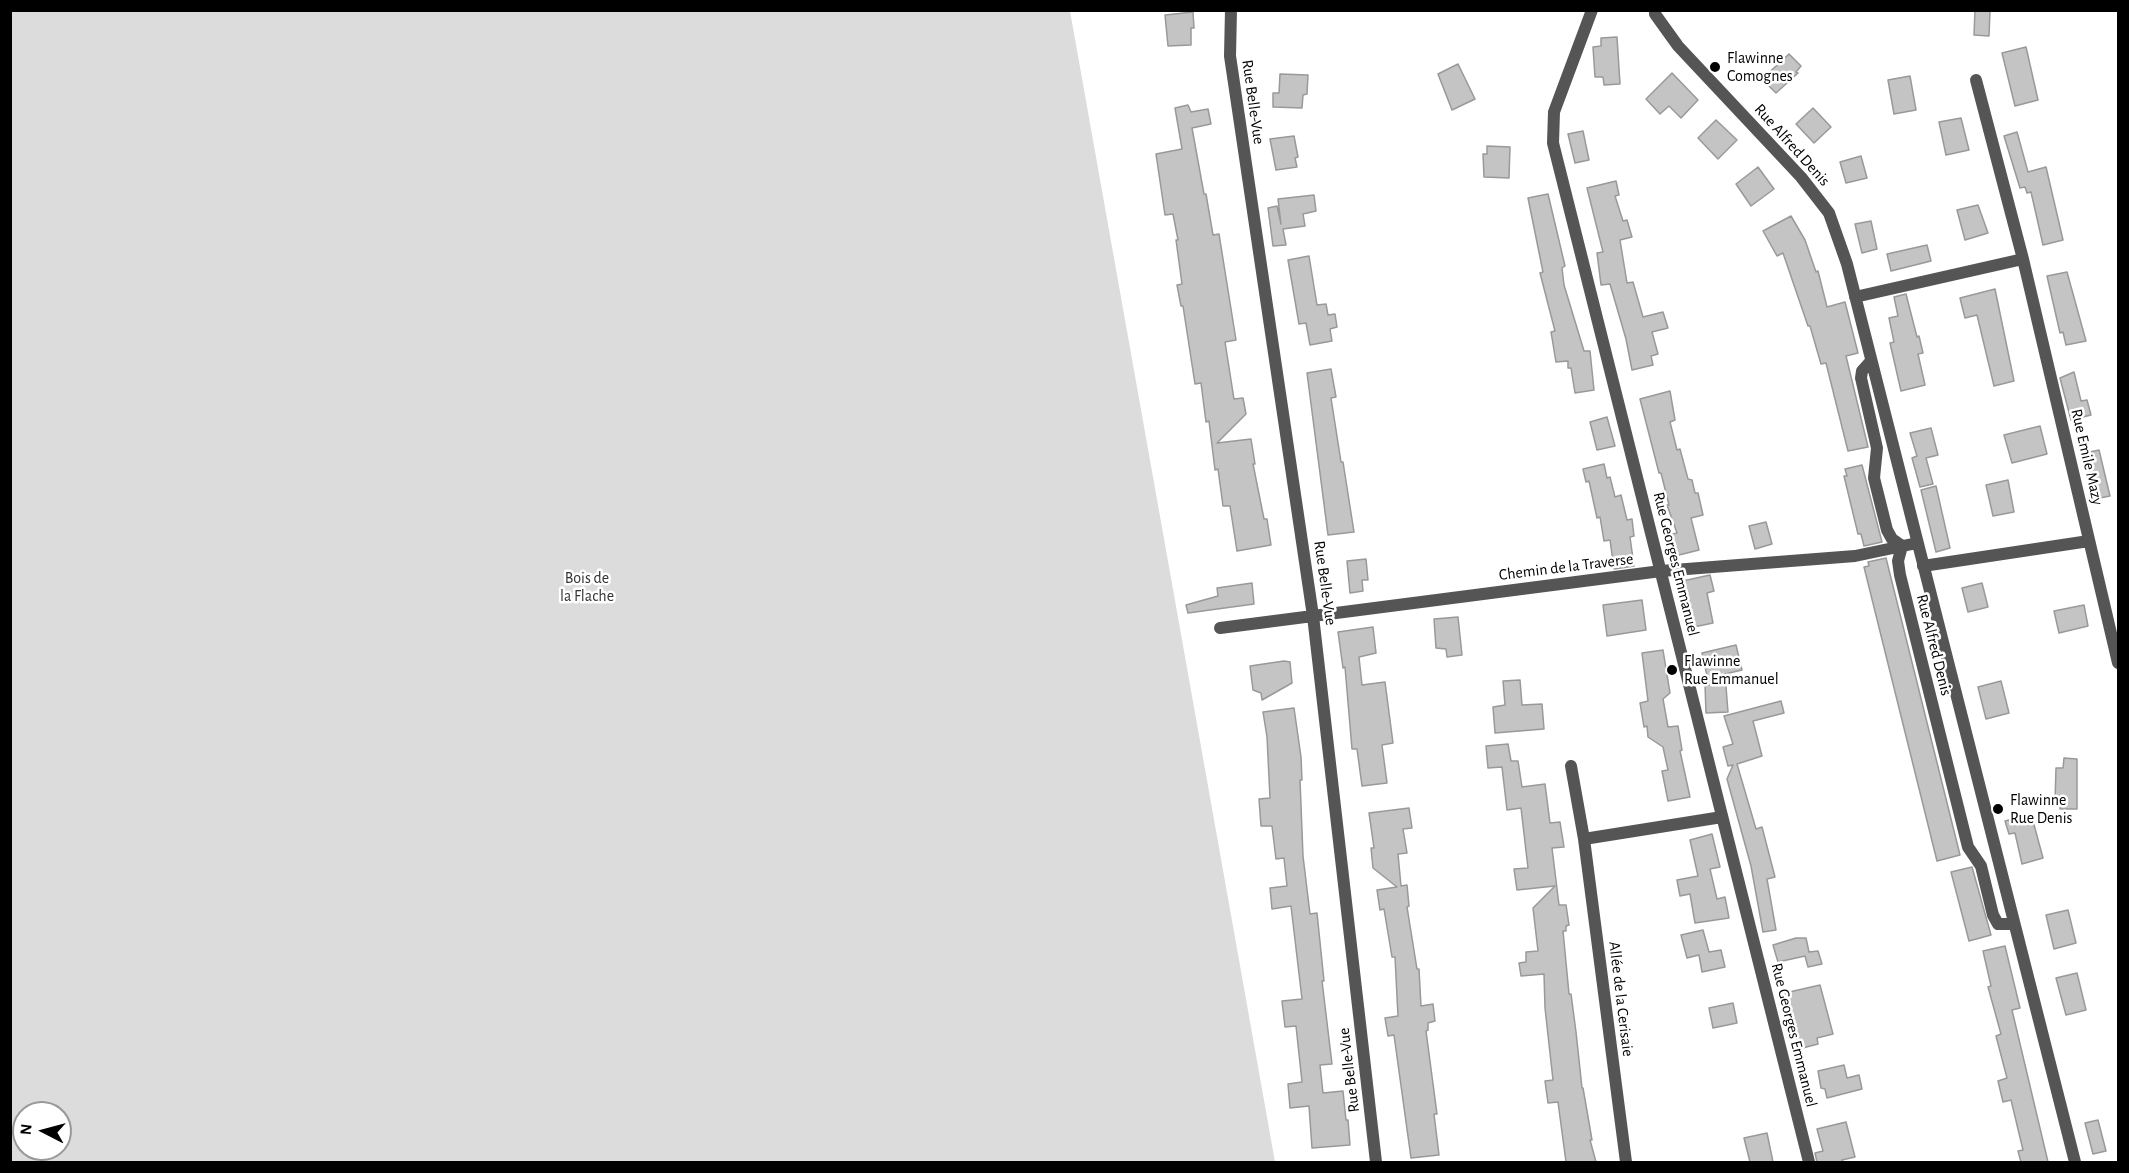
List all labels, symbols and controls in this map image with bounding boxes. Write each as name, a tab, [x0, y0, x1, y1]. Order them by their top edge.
place label: Flawinne Comognes	[1727, 48, 1793, 86]
street label: Rue Belle-Vue	[1238, 58, 1268, 146]
marker: Flawinne Comognes	[1708, 60, 1722, 74]
street label: Rue Alfred Denis	[1750, 100, 1834, 190]
street label: Rue Emile Mazy	[2067, 407, 2107, 507]
street label: Rue Georges Emmanuel	[1649, 490, 1703, 638]
street label: Rue Belle-Vue	[1310, 539, 1340, 627]
street label: Chemin de la Traverse	[1498, 549, 1634, 585]
park label: Bois de la Flache	[560, 568, 614, 606]
street label: Rue Alfred Denis	[1912, 592, 1956, 698]
place label: Flawinne Rue Emmanuel	[1684, 651, 1779, 689]
marker: Flawinne Rue Emmanuel	[1665, 663, 1679, 677]
place label: Flawinne Rue Denis	[2010, 790, 2072, 828]
marker: Flawinne Rue Denis	[1991, 802, 2005, 816]
street label: Allée de la Cerisaie	[1604, 940, 1638, 1058]
street label: Rue Georges Emmanuel	[1767, 961, 1821, 1109]
street label: Rue Belle-Vue	[1334, 1027, 1364, 1113]
north arrow	[12, 1101, 72, 1161]
text: N	[18, 1123, 35, 1136]

